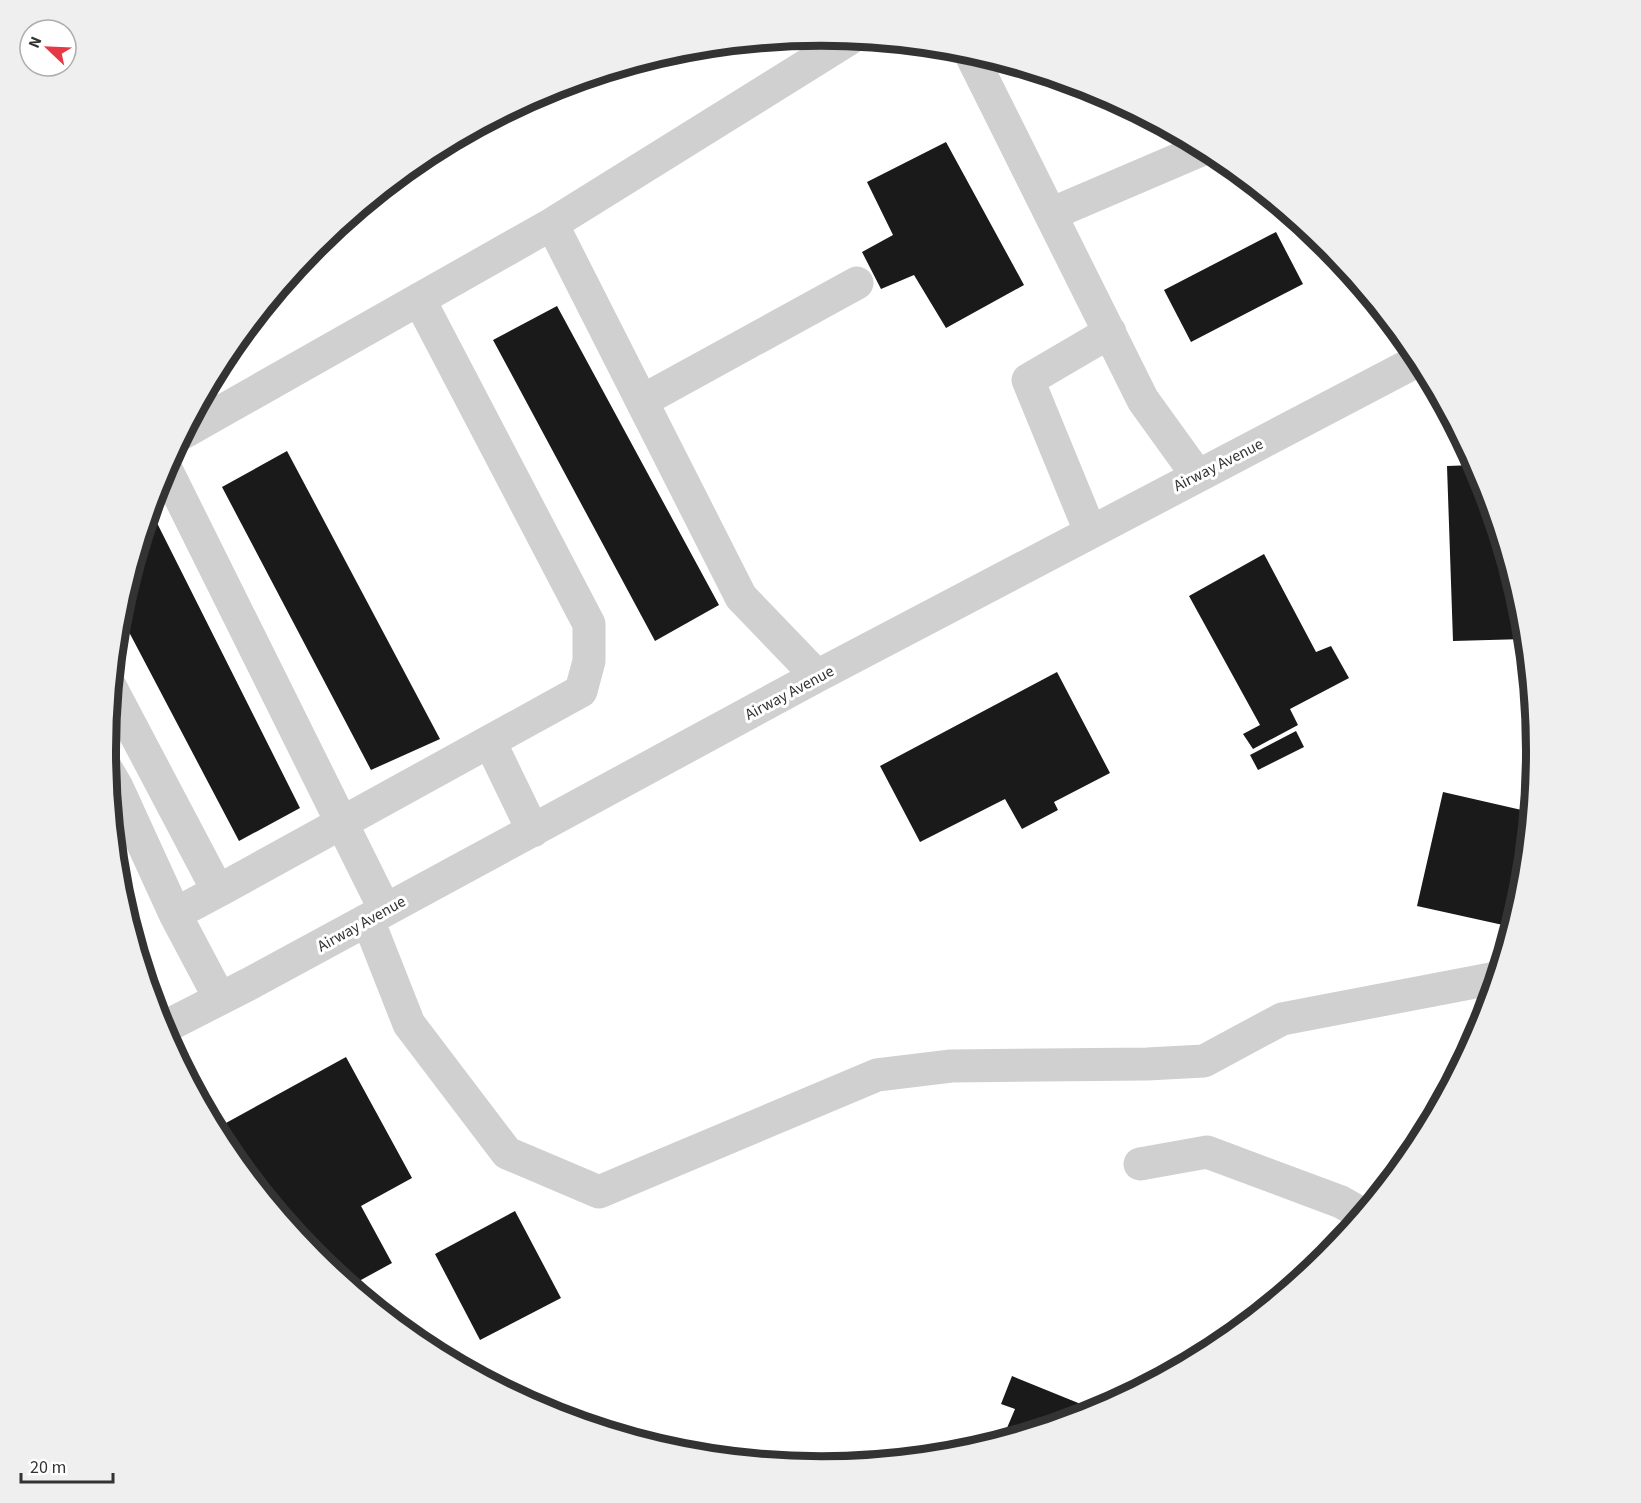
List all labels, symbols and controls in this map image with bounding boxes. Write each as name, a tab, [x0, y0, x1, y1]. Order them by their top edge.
north arrow	[18, 18, 78, 78]
text: N	[23, 33, 47, 52]
street label: Airway Avenue	[1170, 433, 1267, 497]
street label: Airway Avenue	[741, 660, 838, 726]
street label: Airway Avenue	[313, 890, 410, 957]
scale bar	[21, 1446, 112, 1484]
text: 20 m	[30, 1455, 66, 1480]

